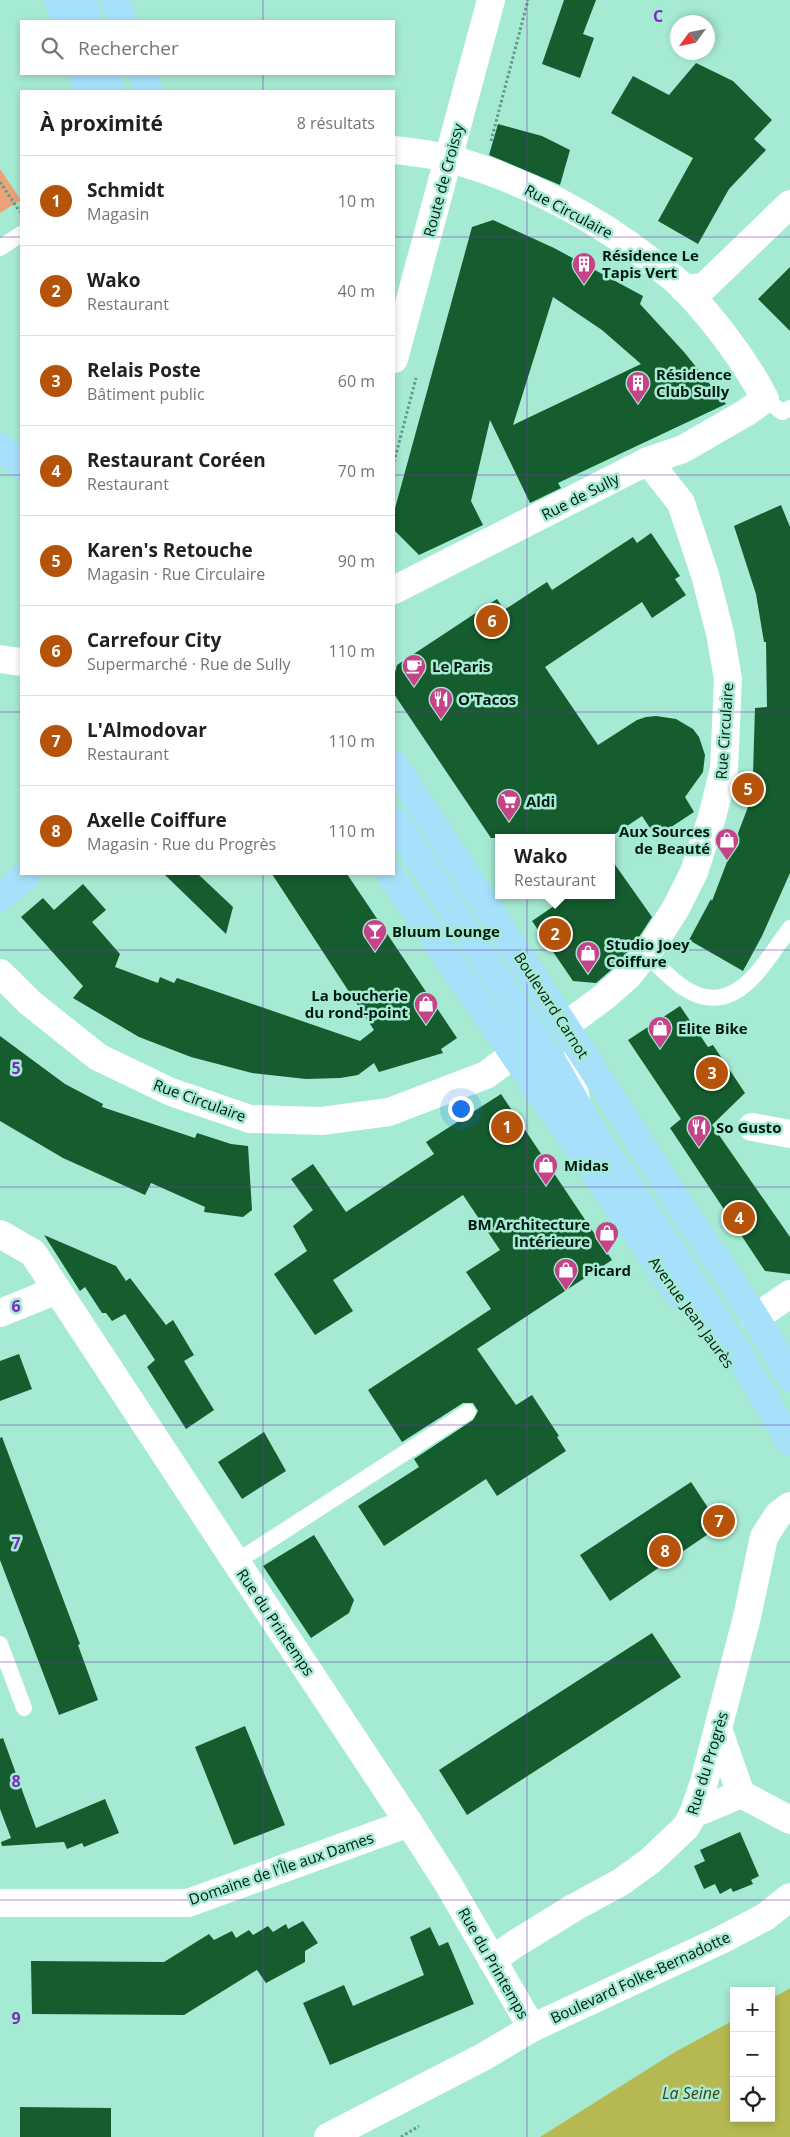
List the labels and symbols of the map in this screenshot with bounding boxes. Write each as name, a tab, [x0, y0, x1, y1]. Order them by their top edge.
text: C	[653, 5, 663, 27]
north arrow	[670, 15, 715, 60]
street label: Route de Croissy	[418, 121, 468, 239]
street label: Rue Circulaire	[521, 179, 617, 243]
place label: Résidence Le Tapis Vert	[602, 245, 699, 282]
building icon: Résidence Le Tapis Vert	[571, 251, 597, 285]
place label: Résidence Club Sully	[656, 364, 732, 401]
building icon: Résidence Club Sully	[625, 370, 651, 404]
street label: Rue de Sully	[538, 468, 623, 524]
pin: 6	[476, 602, 508, 640]
cafe icon: Le Paris	[401, 653, 427, 687]
place label: Le Paris	[432, 656, 491, 676]
street label: Rue Circulaire	[711, 682, 737, 780]
restaurant icon: O'Tacos	[428, 686, 454, 720]
place label: O'Tacos	[458, 689, 516, 709]
pin: 5	[732, 770, 764, 808]
supermarket icon: Aldi	[496, 788, 522, 822]
place label: Aldi	[526, 791, 555, 811]
place label: Aux Sources de Beauté	[619, 821, 710, 858]
shop icon: Aux Sources de Beauté	[714, 827, 740, 861]
pin: 2	[539, 915, 571, 953]
bar icon: Bluum Lounge	[362, 918, 388, 952]
place label: Bluum Lounge	[392, 921, 500, 941]
place label: Studio Joey Coiffure	[606, 934, 690, 971]
shop icon: Studio Joey Coiffure	[575, 940, 601, 974]
street label: Boulevard Carnot	[510, 948, 594, 1062]
place label: La boucherie du rond-point	[305, 985, 408, 1022]
shop icon: La boucherie du rond-point	[413, 991, 439, 1025]
shop icon: Elite Bike	[647, 1015, 673, 1049]
place label: Elite Bike	[678, 1018, 748, 1038]
pin: 3	[696, 1054, 728, 1092]
text: 5	[11, 1057, 21, 1079]
street label: Rue Circulaire	[151, 1074, 249, 1126]
your location	[448, 1096, 474, 1122]
pin: 1	[491, 1108, 523, 1146]
restaurant icon: So Gusto	[686, 1114, 712, 1148]
place label: So Gusto	[716, 1117, 781, 1137]
shop icon: Midas	[533, 1152, 559, 1186]
place label: Midas	[564, 1155, 609, 1175]
pin: 4	[723, 1199, 755, 1237]
place label: BM Architecture Intérieure	[467, 1214, 590, 1251]
shop icon: BM Architecture Intérieure	[594, 1220, 620, 1254]
street label: Avenue Jean Jaurès	[645, 1252, 739, 1372]
shop icon: Picard	[553, 1257, 579, 1291]
place label: Picard	[584, 1260, 631, 1280]
text: 6	[11, 1295, 21, 1317]
pin: 7	[703, 1502, 735, 1540]
text: 7	[11, 1532, 21, 1554]
pin: 8	[649, 1532, 681, 1570]
street label: Rue du Printemps	[233, 1565, 319, 1679]
street label: Rue du Progrès	[682, 1709, 732, 1817]
text: 8	[11, 1770, 21, 1792]
street label: Domaine de l'Île aux Dames	[186, 1827, 376, 1909]
street label: Rue du Printemps	[454, 1904, 534, 2022]
street label: Boulevard Folke-Bernadotte	[547, 1927, 733, 2027]
text: 9	[11, 2007, 21, 2029]
water label: La Seine	[662, 2082, 720, 2104]

